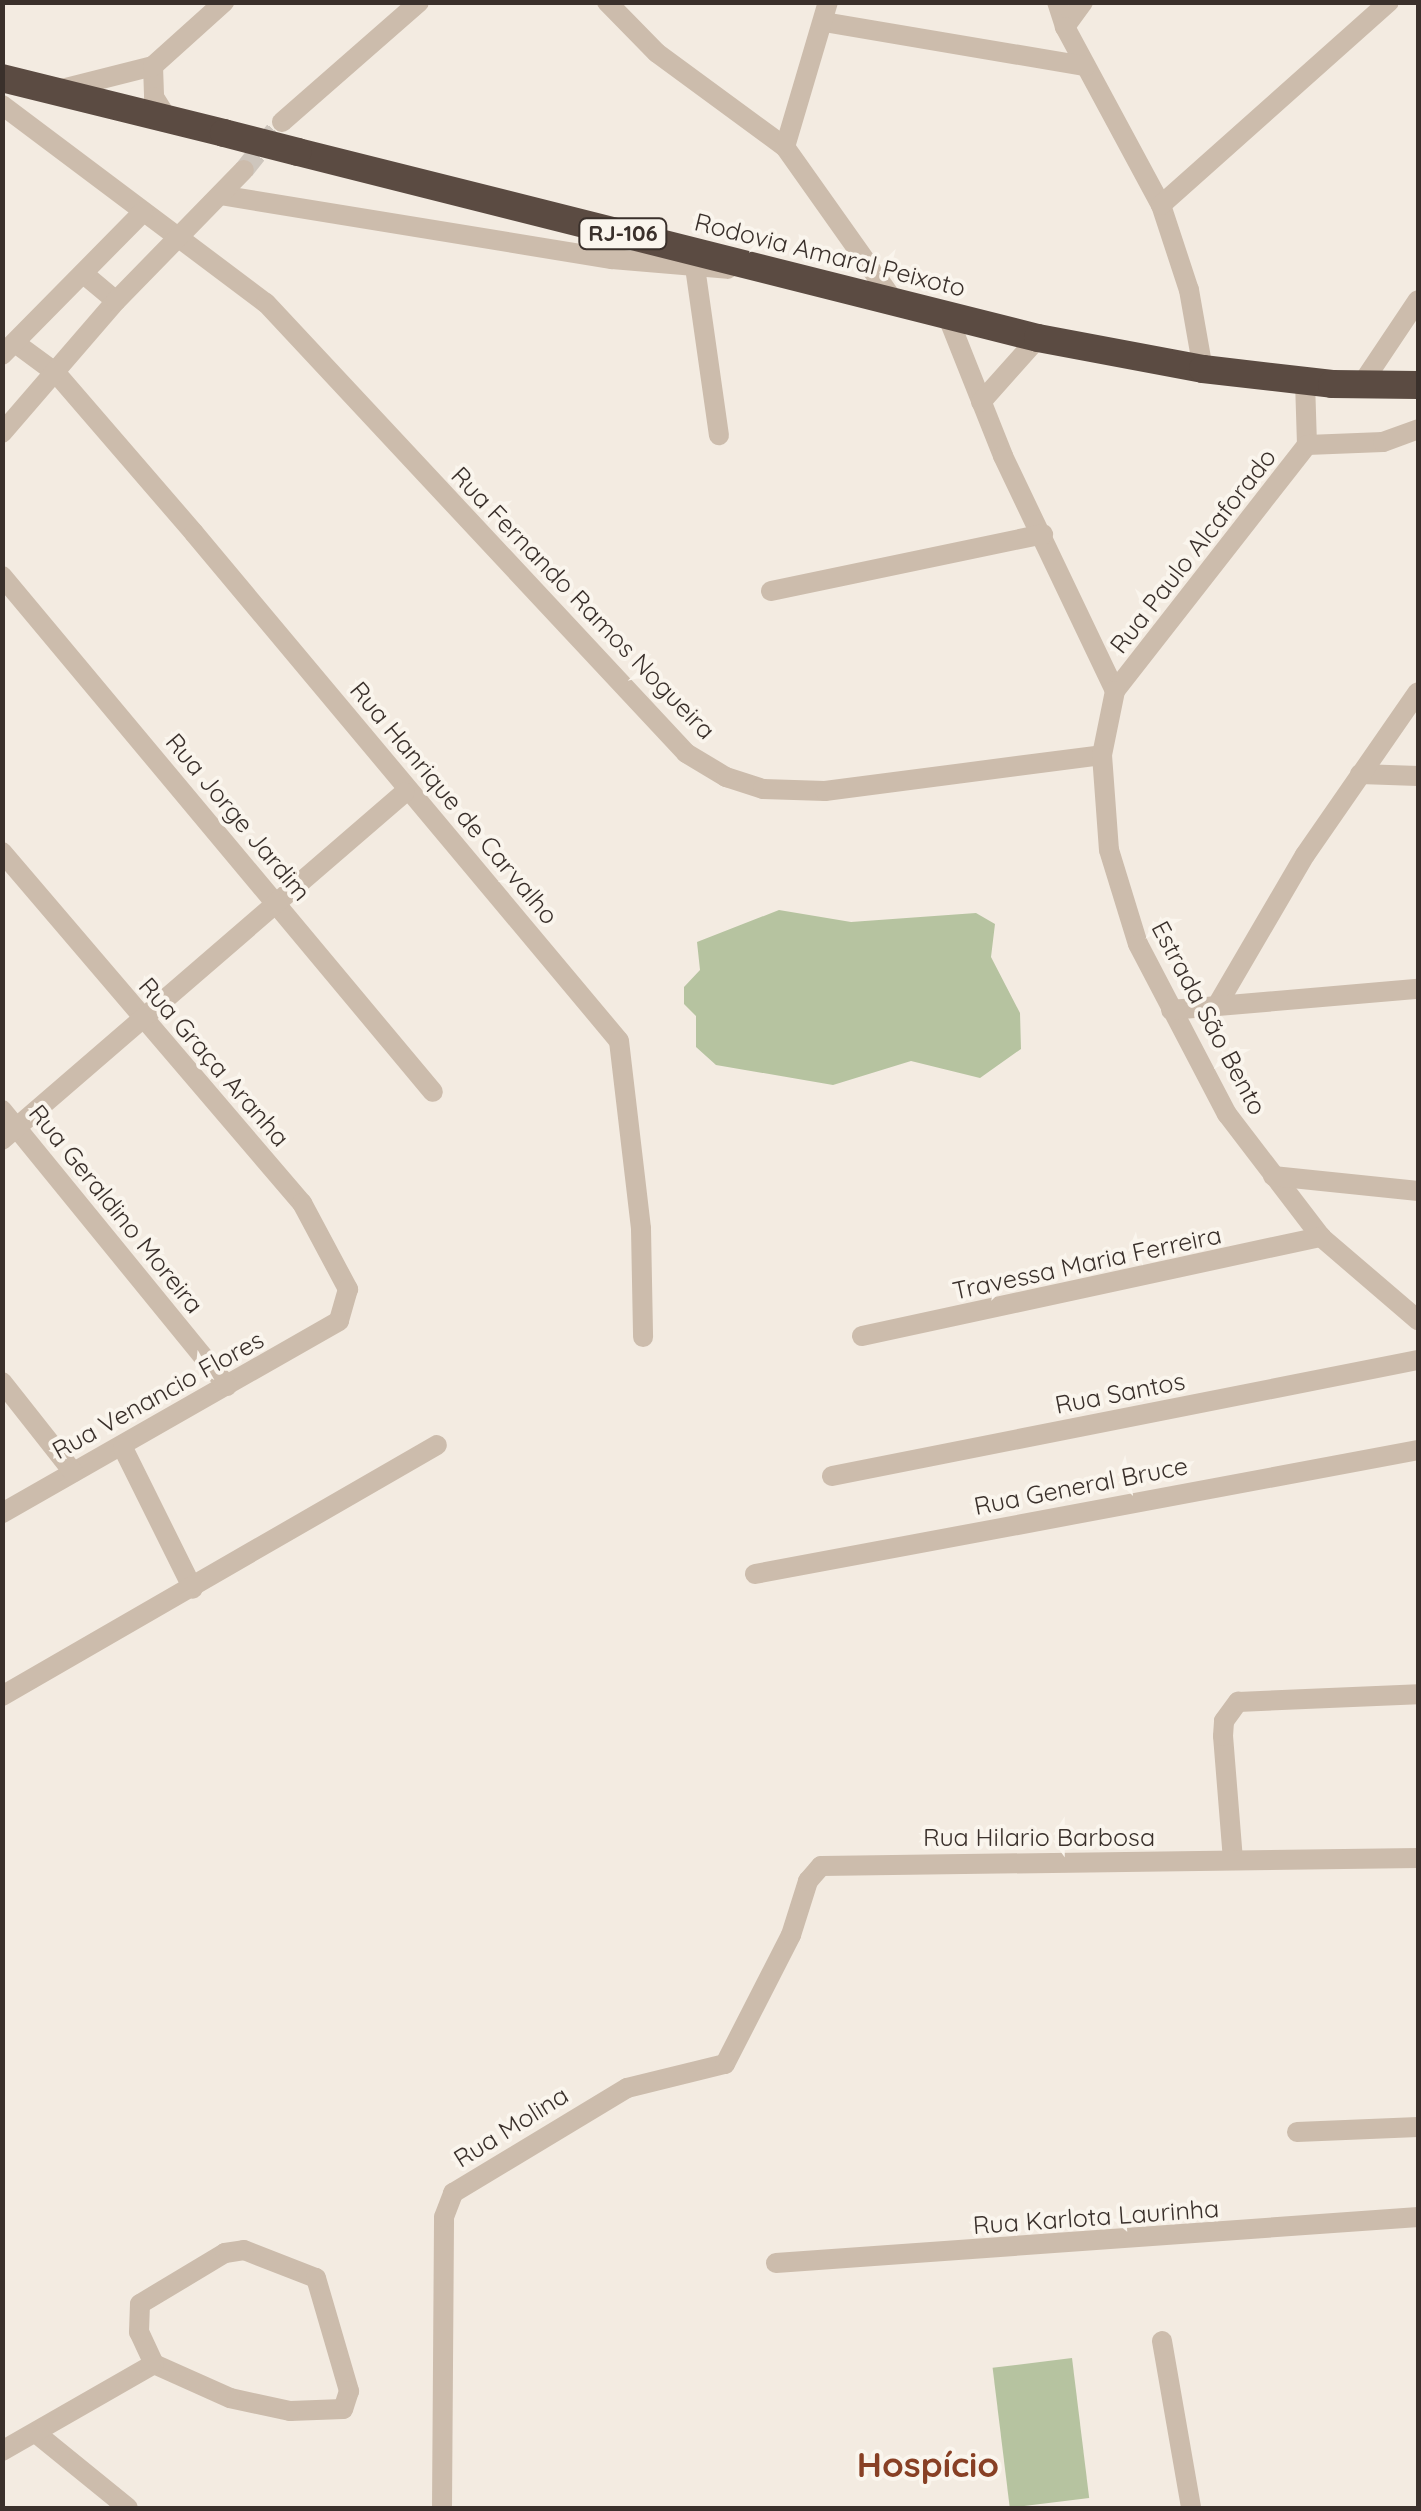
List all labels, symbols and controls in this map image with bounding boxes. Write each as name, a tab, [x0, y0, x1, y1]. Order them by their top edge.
street label: Rodovia Amaral Peixoto	[691, 207, 969, 303]
road number: RJ-106	[578, 217, 668, 251]
street label: Rua Paulo Alcaforado	[1104, 443, 1282, 659]
street label: Rua Fernando Ramos Nogueira	[445, 461, 721, 745]
street label: Rua Hanrique de Carvalho	[344, 676, 564, 930]
street label: Rua Jorge Jardim	[159, 727, 317, 907]
street label: Estrada São Bento	[1145, 916, 1273, 1120]
street label: Rua Graça Aranha	[133, 971, 295, 1153]
street label: Rua Geraldino Moreira	[23, 1099, 209, 1319]
street label: Travessa Maria Ferreira	[950, 1220, 1224, 1306]
street label: Rua Venancio Flores	[47, 1324, 269, 1466]
street label: Rua Santos	[1053, 1366, 1187, 1420]
street label: Rua General Bruce	[972, 1451, 1190, 1521]
street label: Rua Hilario Barbosa	[923, 1822, 1155, 1852]
street label: Rua Molina	[448, 2080, 574, 2174]
street label: Rua Karlota Laurinha	[972, 2193, 1220, 2241]
district label: Hospício	[857, 2443, 999, 2485]

